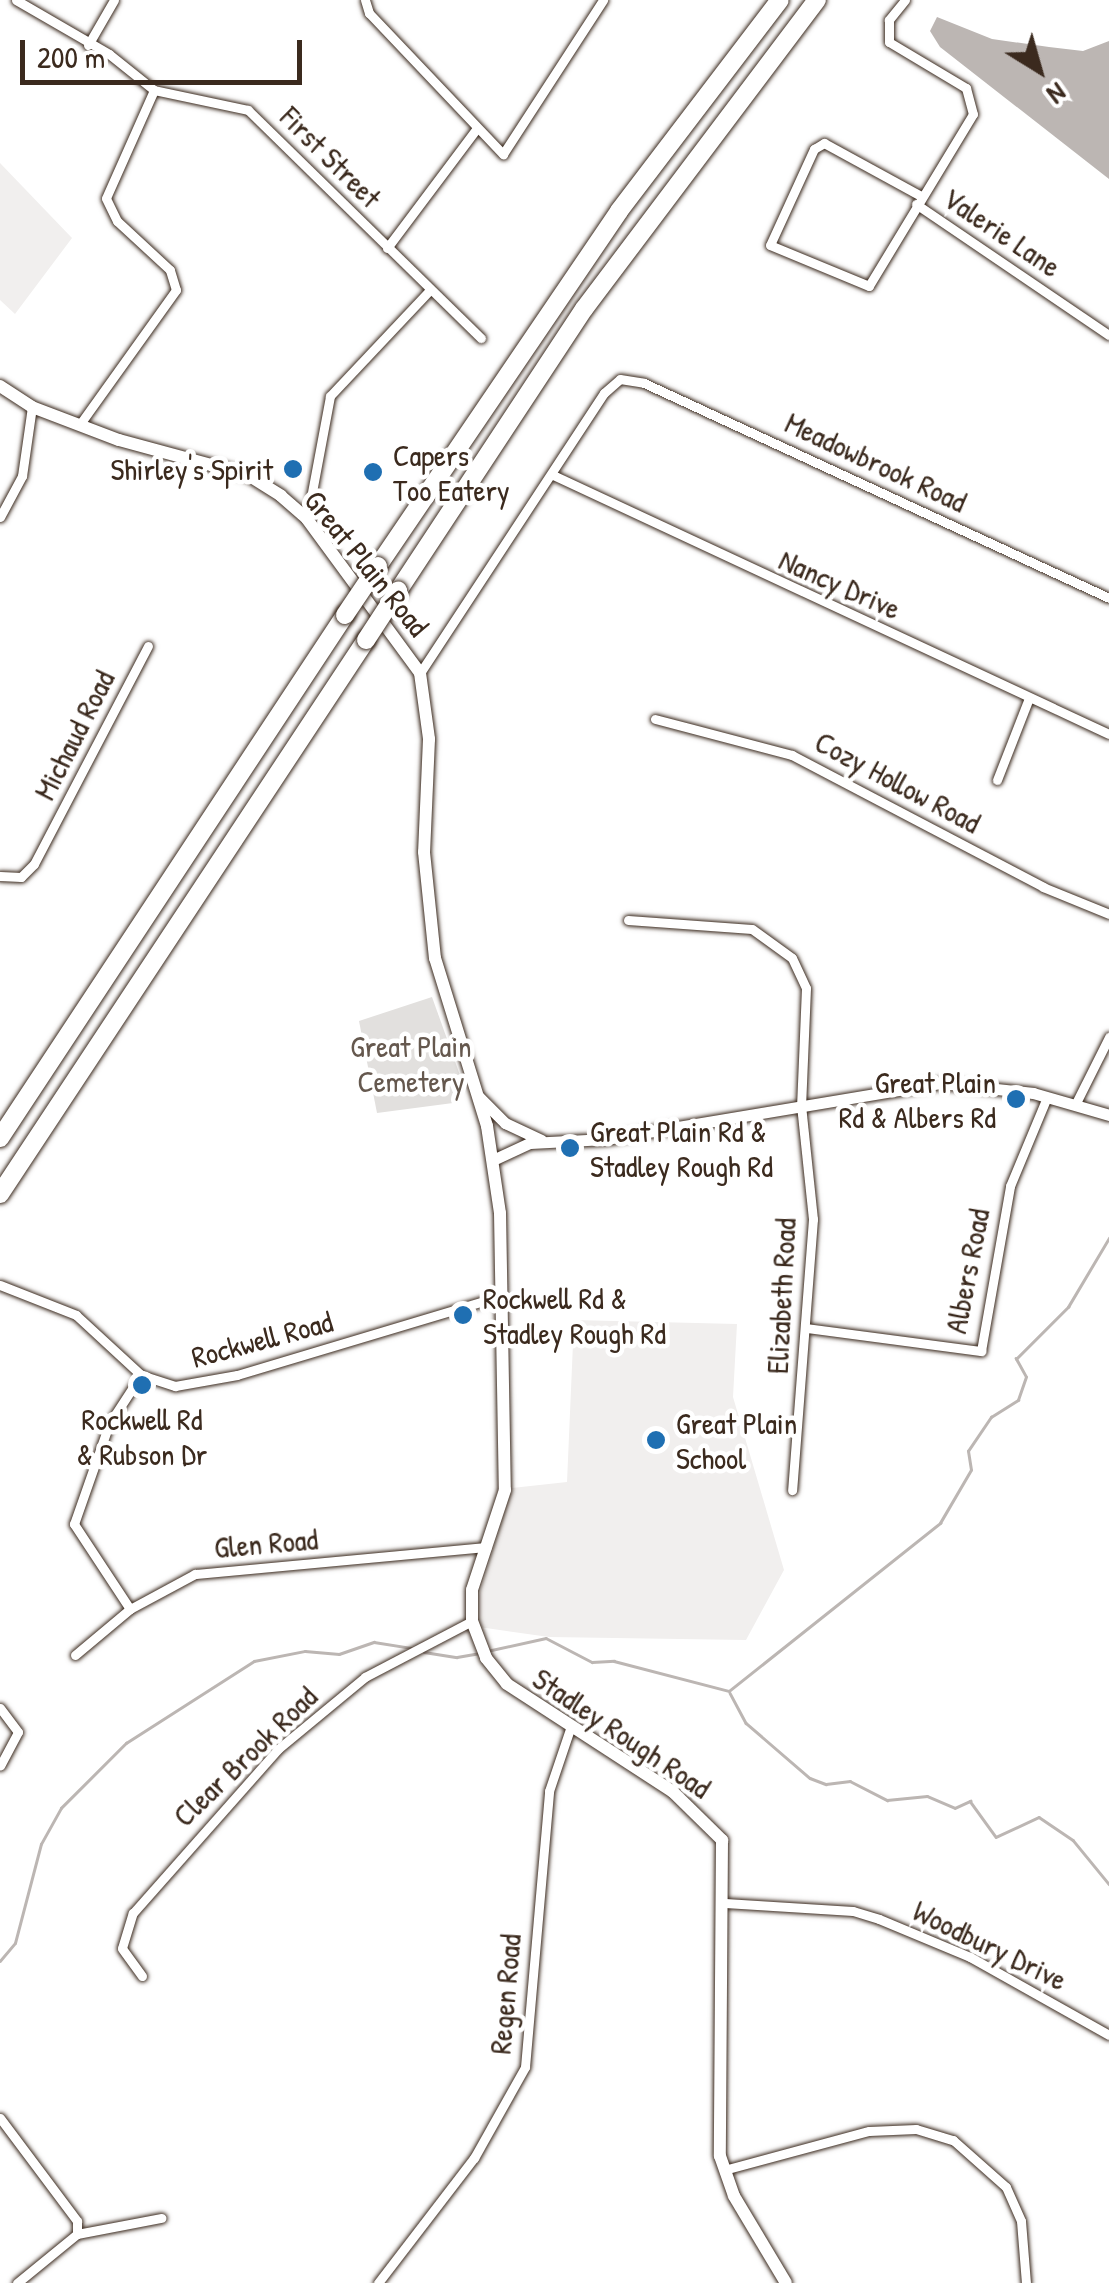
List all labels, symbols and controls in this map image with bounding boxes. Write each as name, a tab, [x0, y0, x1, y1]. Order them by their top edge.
scale bar	[25, 20, 308, 82]
north arrow	[989, 20, 1089, 120]
text: 200 m	[37, 37, 105, 77]
text: N	[1040, 74, 1074, 114]
street label: First Street	[273, 99, 389, 215]
street label: Valerie Lane	[936, 180, 1068, 284]
street label: Meadowbrook Road	[780, 404, 972, 520]
place label: Capers Too Eatery	[393, 437, 510, 508]
place label: Shirley's Spirit	[110, 451, 273, 487]
marker: Shirley's Spirit	[282, 458, 304, 480]
marker: Capers Too Eatery	[362, 461, 384, 483]
street label: Great Plain Road	[297, 483, 437, 643]
street label: Nancy Drive	[774, 541, 906, 627]
street label: Michaud Road	[26, 664, 122, 806]
street label: Cozy Hollow Road	[809, 723, 987, 841]
park label: Great Plain Cemetery	[350, 1028, 472, 1098]
place label: Great Plain Rd & Albers Rd	[839, 1064, 996, 1134]
marker: Great Plain Rd & Albers Rd	[1005, 1088, 1027, 1110]
place label: Great Plain Rd & Stadley Rough Rd	[590, 1113, 773, 1184]
marker: Great Plain Rd & Stadley Rough Rd	[559, 1137, 581, 1159]
street label: Albers Road	[937, 1206, 997, 1336]
street label: Elizabeth Road	[759, 1217, 803, 1375]
place label: Rockwell Rd & Stadley Rough Rd	[483, 1280, 666, 1350]
street label: Rockwell Road	[187, 1303, 337, 1375]
marker: Rockwell Rd & Stadley Rough Rd	[452, 1304, 474, 1326]
marker: Rockwell Rd & Rubson Dr	[131, 1374, 153, 1396]
place label: Rockwell Rd & Rubson Dr	[77, 1401, 207, 1472]
place label: Great Plain School	[676, 1405, 797, 1476]
marker: Great Plain School	[645, 1429, 667, 1451]
street label: Glen Road	[213, 1521, 319, 1565]
street label: Stadley Rough Road	[526, 1660, 718, 1806]
street label: Clear Brook Road	[166, 1678, 324, 1834]
street label: Woodbury Drive	[907, 1892, 1073, 1998]
street label: Regen Road	[482, 1932, 528, 2056]

